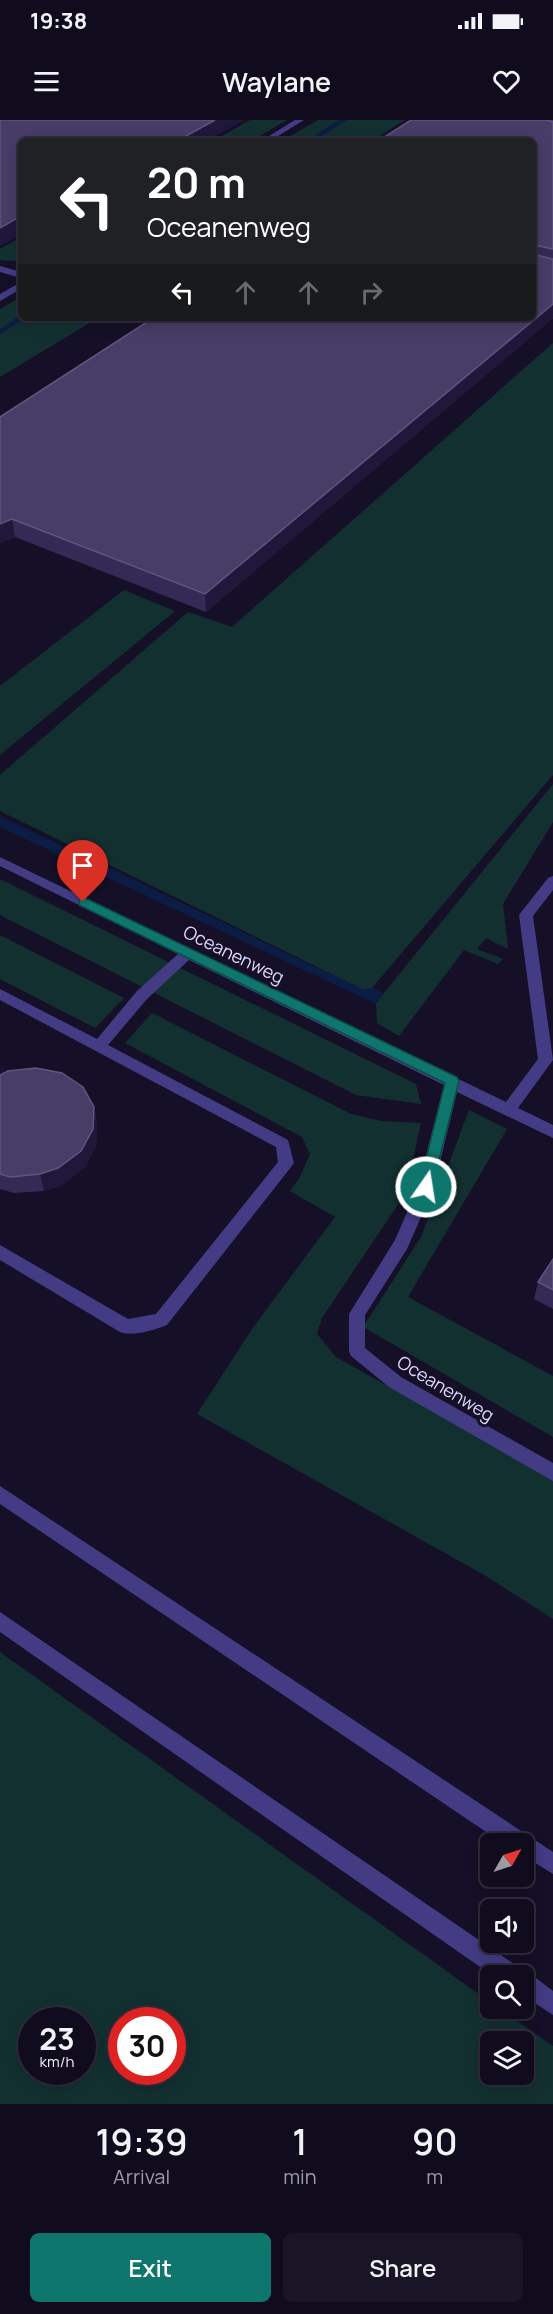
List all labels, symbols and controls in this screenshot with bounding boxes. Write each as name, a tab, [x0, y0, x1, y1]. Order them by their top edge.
text: 19:38	[30, 6, 87, 36]
text: Waylane	[222, 63, 331, 100]
icon: menu	[30, 65, 63, 98]
icon: heart	[490, 65, 523, 98]
text: 20 m	[147, 153, 246, 211]
icon: left	[48, 162, 126, 240]
text: Oceanenweg	[147, 208, 311, 245]
icon: left	[166, 276, 199, 309]
icon: ahead	[229, 276, 262, 309]
icon: ahead	[292, 276, 325, 309]
icon: right	[355, 276, 388, 309]
pin	[57, 840, 108, 902]
icon: arrive	[66, 849, 99, 882]
street label: Oceanenweg	[180, 919, 288, 989]
position arrow	[394, 1155, 458, 1219]
street label: Oceanenweg	[393, 1350, 499, 1426]
north arrow	[480, 1833, 534, 1887]
map controls	[480, 1833, 534, 2085]
button: sound	[480, 1899, 534, 1953]
button: search	[480, 1965, 534, 2019]
speed limit sign: 30	[108, 2007, 186, 2085]
text: 23	[39, 2018, 75, 2059]
button: layers	[480, 2031, 534, 2085]
text: km/h	[40, 2051, 74, 2072]
text: 19:39	[95, 2117, 188, 2166]
text: 1	[292, 2117, 308, 2166]
text: 90	[412, 2117, 458, 2166]
text: Arrival	[113, 2163, 170, 2190]
text: min	[283, 2163, 317, 2190]
text: m	[426, 2163, 443, 2190]
button: Exit	[30, 2233, 271, 2302]
button: Share	[283, 2233, 523, 2302]

